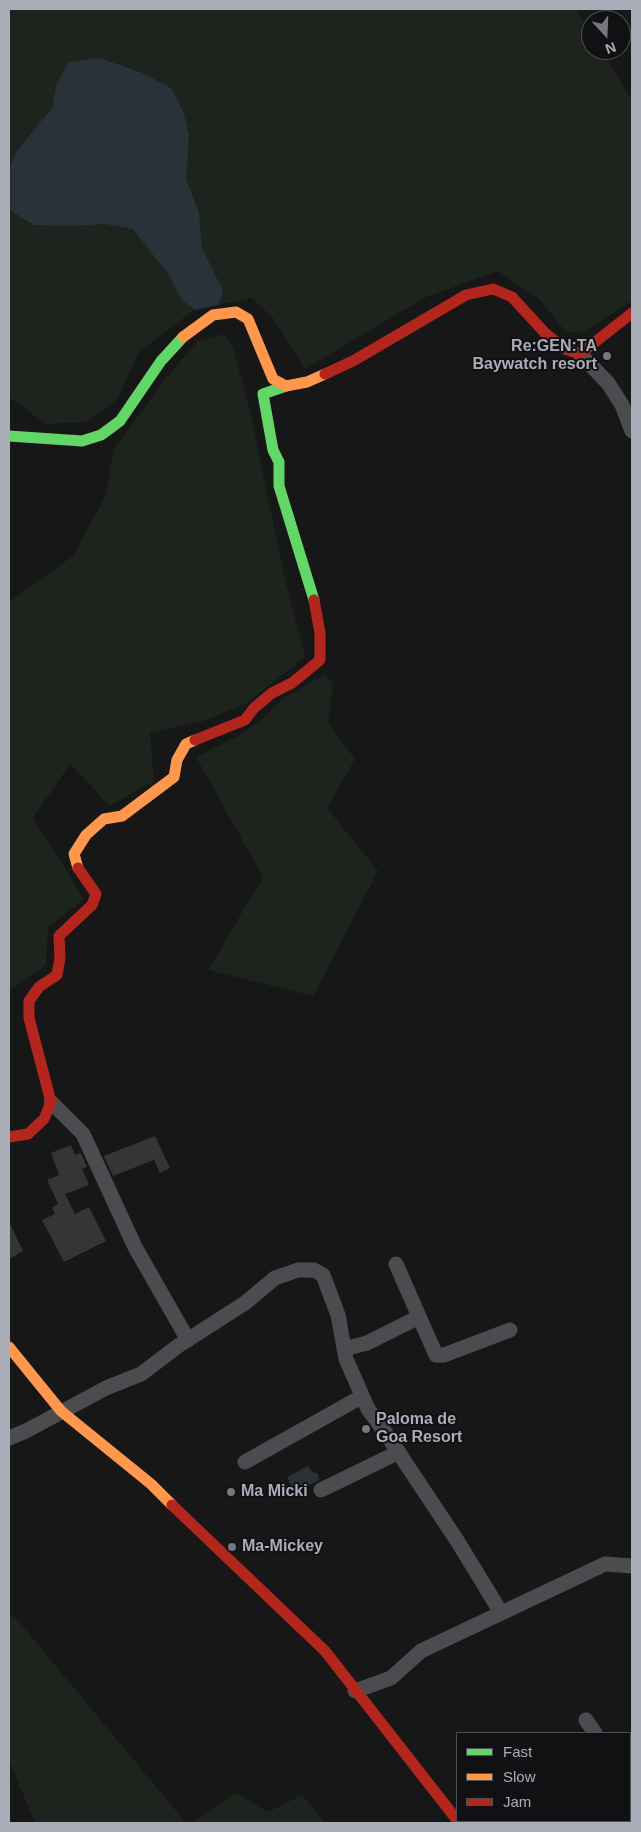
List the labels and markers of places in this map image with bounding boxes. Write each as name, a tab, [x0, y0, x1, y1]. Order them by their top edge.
place label: Re:GEN:TA Baywatch resort	[473, 337, 597, 375]
marker: Re:GEN:TA Baywatch resort	[601, 350, 613, 362]
place label: Paloma de Goa Resort	[376, 1410, 462, 1448]
marker: Paloma de Goa Resort	[360, 1423, 372, 1435]
place label: Ma Micki	[241, 1482, 308, 1502]
marker: Ma Micki	[225, 1486, 237, 1498]
place label: Ma-Mickey	[242, 1537, 323, 1557]
marker: Ma-Mickey	[226, 1541, 238, 1553]

